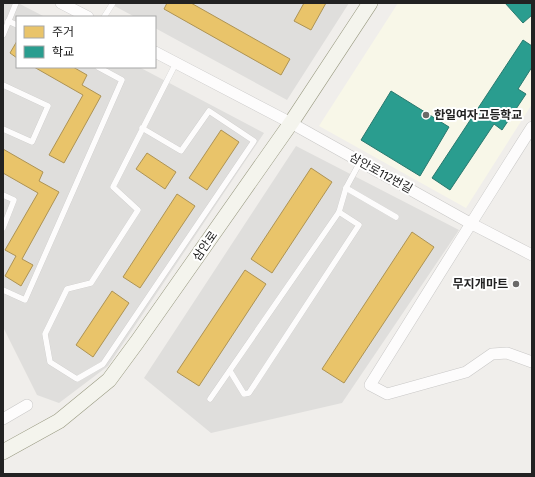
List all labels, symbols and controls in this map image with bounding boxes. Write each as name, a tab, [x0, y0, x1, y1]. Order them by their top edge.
legend	[16, 16, 156, 68]
text: 주거	[52, 25, 74, 39]
text: 학교	[52, 45, 74, 59]
place label: 한일여자고등학교	[434, 108, 522, 122]
marker: 한일여자고등학교	[421, 110, 431, 120]
street label: 삼안로112번길	[347, 150, 415, 196]
street label: 삼안로	[190, 228, 220, 264]
place label: 무지개마트	[453, 277, 508, 291]
marker: 무지개마트	[511, 279, 521, 289]

